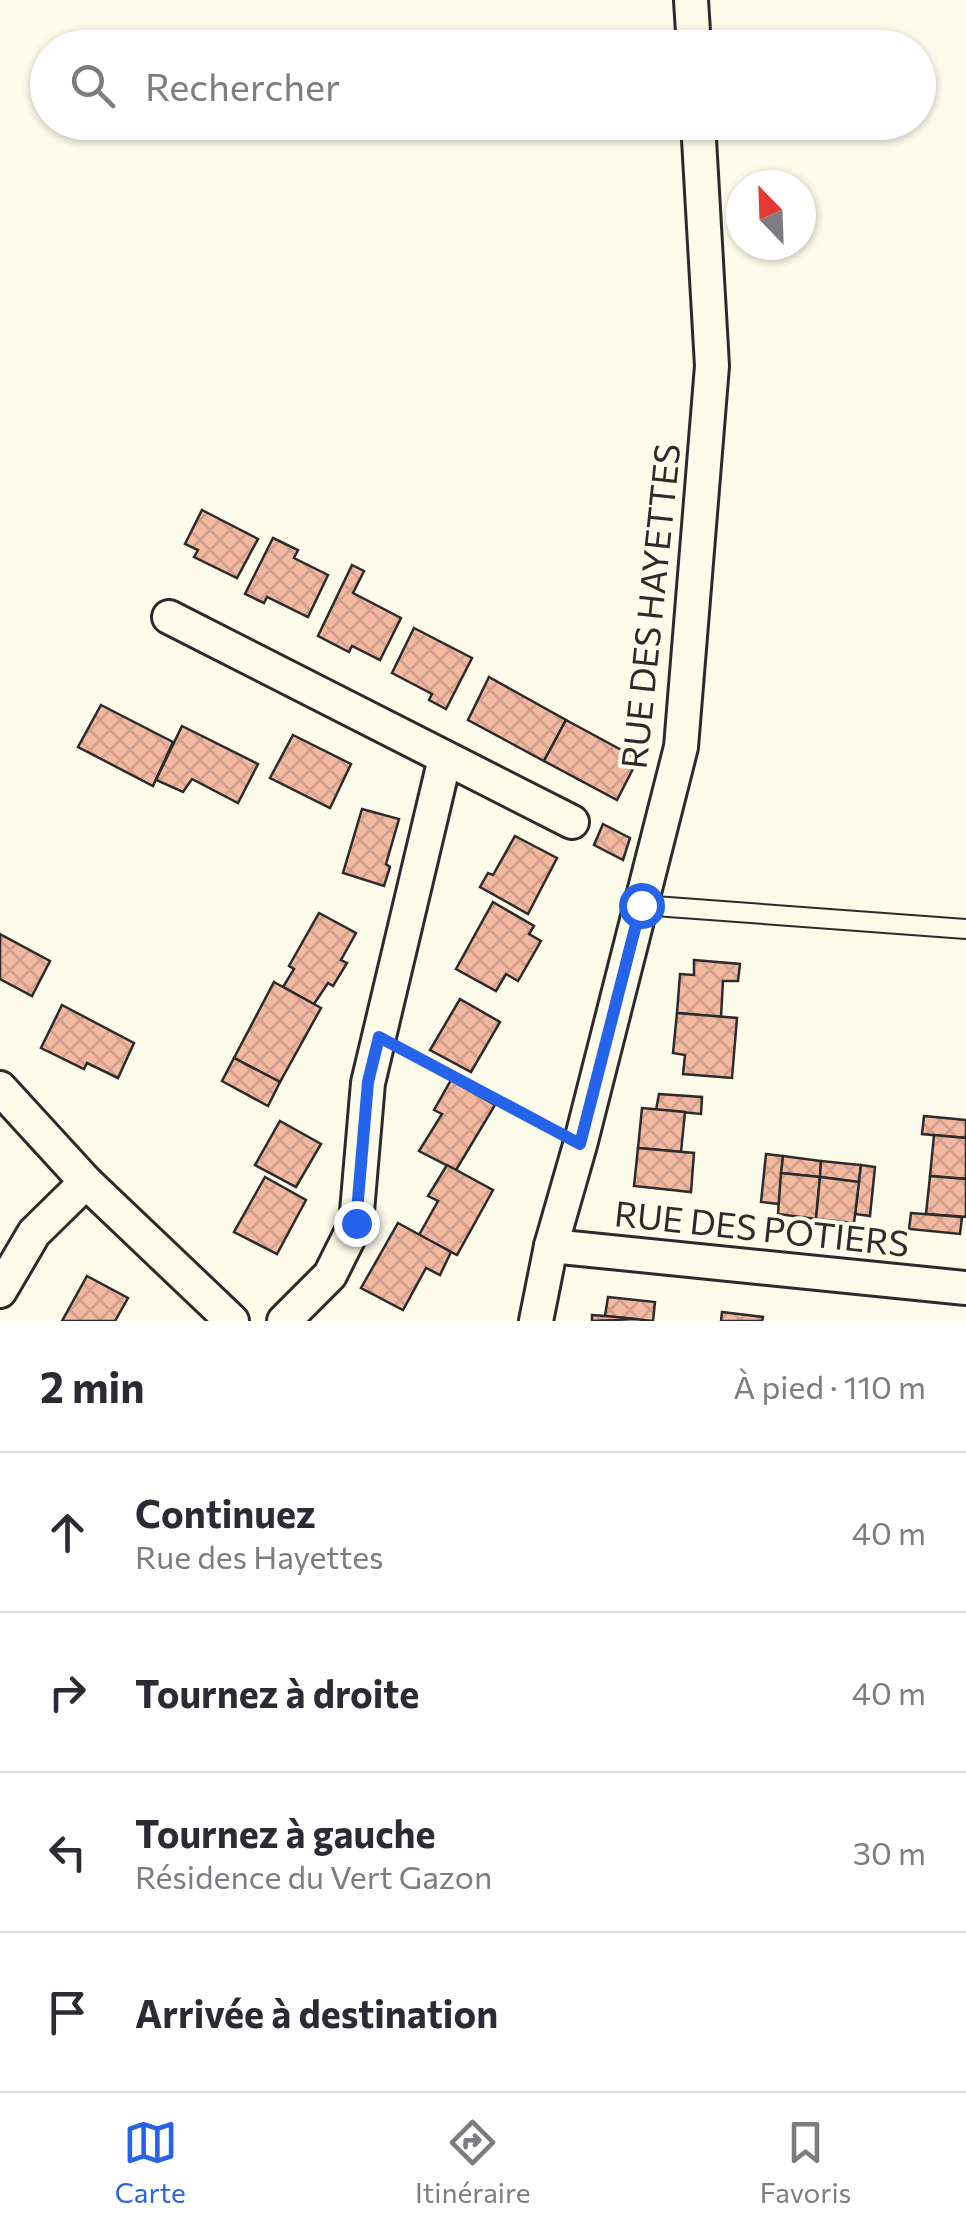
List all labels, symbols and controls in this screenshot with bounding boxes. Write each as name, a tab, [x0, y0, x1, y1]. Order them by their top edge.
search box	[30, 30, 936, 140]
icon: search	[65, 58, 120, 113]
text: Rechercher	[145, 62, 340, 109]
north arrow	[726, 170, 816, 260]
street label: RUE DES HAYETTES	[611, 441, 687, 771]
route start	[619, 883, 665, 929]
street label: RUE DES POTIERS	[613, 1190, 911, 1264]
route end	[334, 1201, 380, 1247]
text: 2 min	[40, 1360, 145, 1412]
text: À pied · 110 m	[733, 1366, 926, 1406]
text: Continuez	[135, 1489, 316, 1536]
icon: ahead	[40, 1505, 95, 1560]
text: 40 m	[852, 1512, 926, 1552]
text: Rue des Hayettes	[135, 1536, 384, 1576]
icon: right	[40, 1665, 95, 1720]
text: Tournez à droite	[135, 1669, 419, 1716]
text: 40 m	[852, 1672, 926, 1712]
text: Tournez à gauche	[135, 1809, 436, 1856]
icon: left	[40, 1825, 95, 1880]
text: 30 m	[853, 1832, 926, 1872]
text: Résidence du Vert Gazon	[135, 1856, 492, 1896]
icon: arrive	[40, 1985, 95, 2040]
text: Arrivée à destination	[135, 1989, 498, 2036]
tab: Carte	[115, 2115, 186, 2209]
tab: Itinéraire	[415, 2115, 531, 2209]
tab: Favoris	[760, 2115, 851, 2209]

